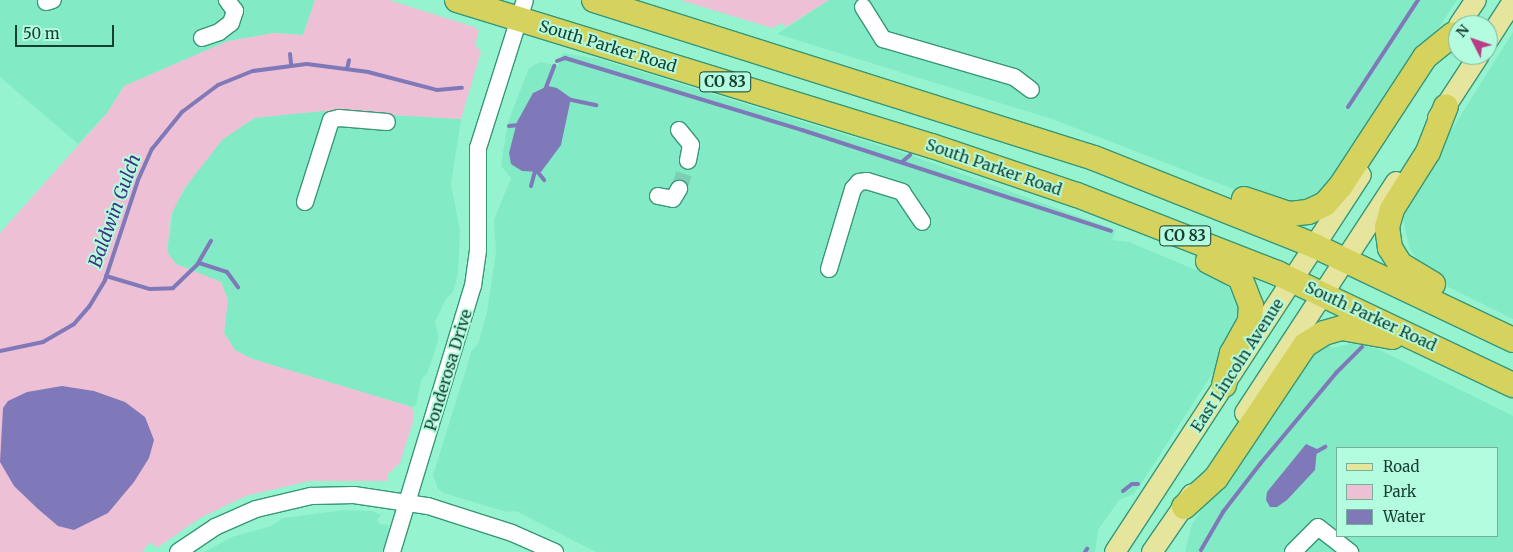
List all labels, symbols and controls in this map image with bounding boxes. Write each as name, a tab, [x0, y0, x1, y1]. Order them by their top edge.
scale bar	[18, 15, 116, 47]
north arrow	[1448, 15, 1498, 65]
street label: South Parker Road	[537, 16, 679, 76]
text: N	[1452, 21, 1473, 41]
text: 50 m	[23, 24, 60, 43]
road number: CO 83	[699, 70, 751, 94]
street label: South Parker Road	[923, 135, 1065, 199]
water label: Baldwin Gulch	[85, 151, 145, 271]
road number: CO 83	[1159, 224, 1211, 248]
street label: South Parker Road	[1302, 277, 1440, 355]
street label: East Lincoln Avenue	[1187, 295, 1287, 435]
street label: Ponderosa Drive	[420, 307, 476, 433]
legend	[1336, 447, 1498, 537]
text: Road	[1383, 457, 1419, 476]
text: Park	[1383, 482, 1416, 501]
text: Water	[1383, 507, 1425, 526]

